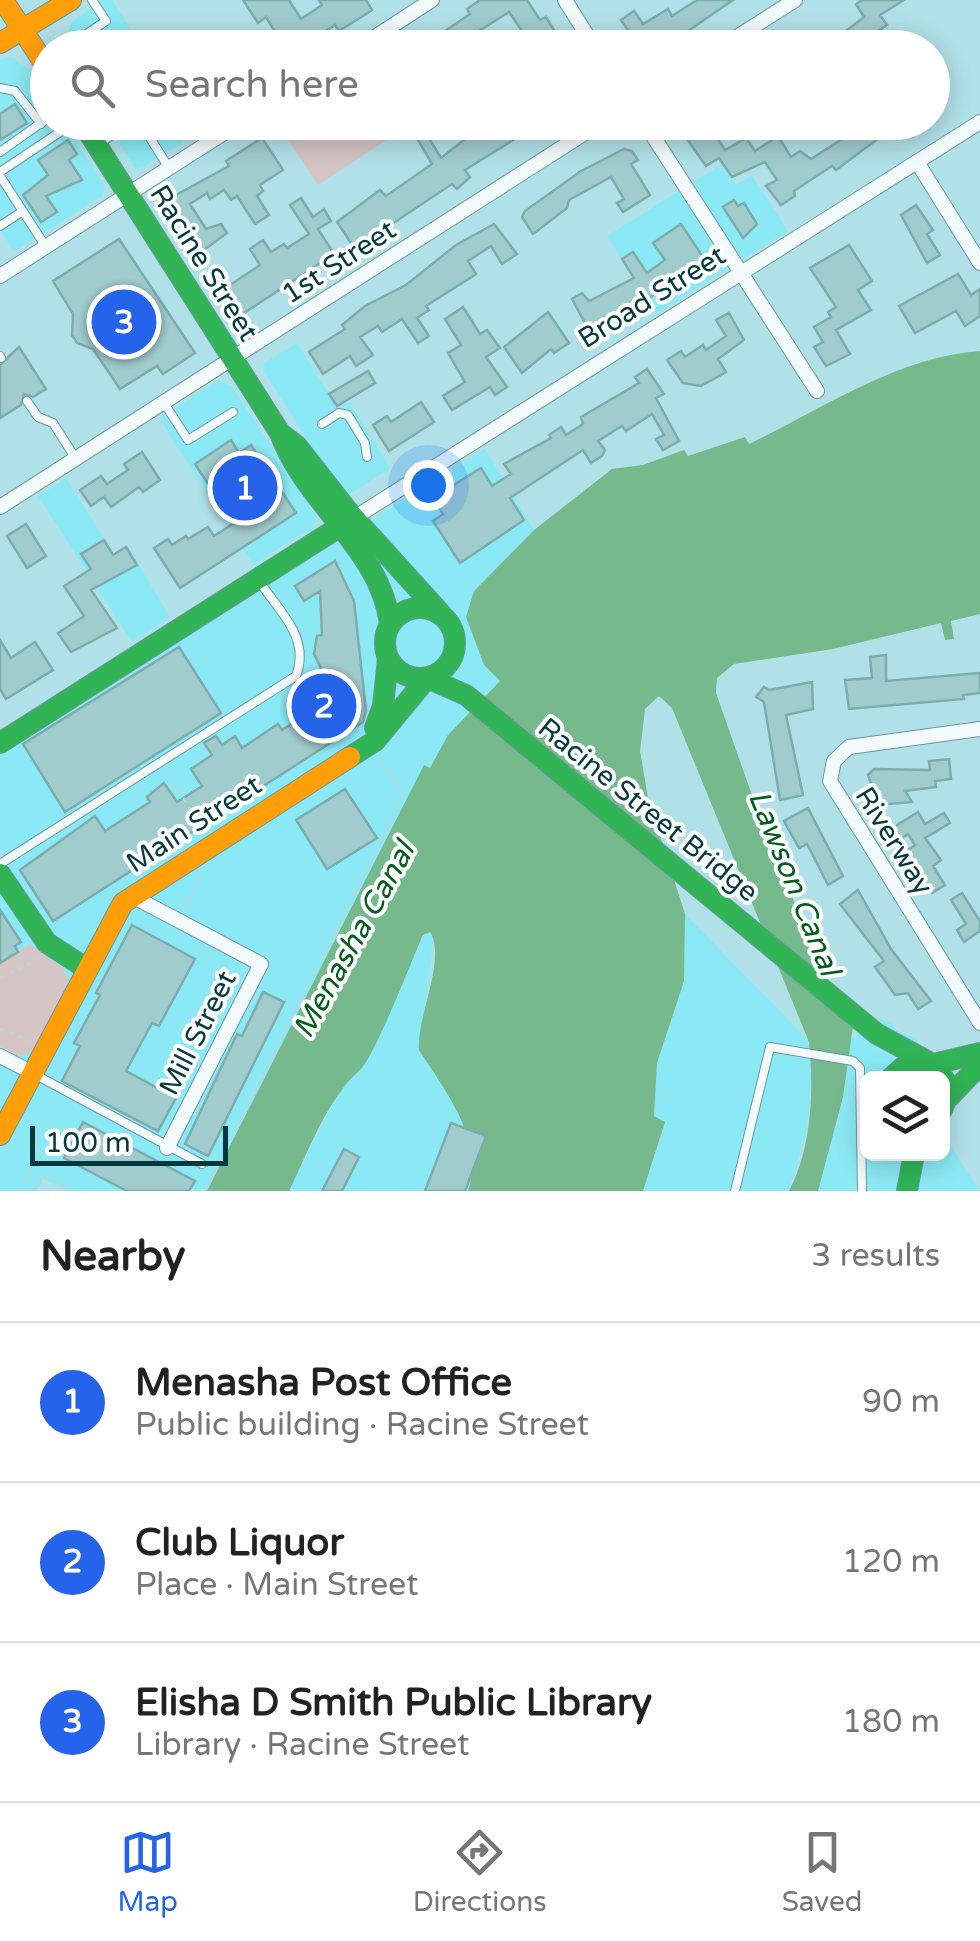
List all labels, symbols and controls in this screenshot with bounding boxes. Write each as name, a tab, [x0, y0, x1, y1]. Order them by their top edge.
search box	[30, 30, 950, 140]
icon: search	[65, 58, 120, 113]
text: Search here	[145, 62, 359, 108]
street label: Racine Street	[142, 179, 266, 348]
street label: 1st Street	[276, 212, 403, 311]
street label: Broad Street	[572, 238, 732, 356]
pin: 3	[92, 284, 156, 360]
pin: 1	[212, 450, 278, 526]
your location	[403, 460, 454, 511]
pin: 2	[292, 668, 356, 744]
street label: Racine Street Bridge	[531, 711, 765, 909]
street label: Main Street	[120, 768, 268, 880]
street label: Riverway	[848, 781, 940, 901]
water label: Lawson Canal	[740, 785, 849, 984]
water label: Menasha Canal	[285, 832, 425, 1044]
street label: Mill Street	[152, 965, 244, 1101]
map controls	[860, 1071, 950, 1161]
button: layers	[860, 1071, 950, 1161]
scale bar	[30, 1121, 228, 1166]
text: 100 m	[45, 1126, 131, 1160]
text: Nearby	[40, 1231, 185, 1282]
text: 3 results	[811, 1237, 940, 1275]
text: Menasha Post Office	[135, 1360, 512, 1406]
text: 1	[62, 1383, 83, 1421]
text: 90 m	[862, 1383, 940, 1421]
text: Public building · Racine Street	[135, 1406, 589, 1444]
text: Club Liquor	[135, 1520, 344, 1566]
text: 2	[62, 1543, 83, 1581]
text: 120 m	[842, 1543, 940, 1581]
text: Place · Main Street	[135, 1566, 418, 1604]
text: Elisha D Smith Public Library	[135, 1680, 652, 1726]
text: 3	[62, 1703, 83, 1741]
text: 180 m	[842, 1703, 940, 1741]
text: Library · Racine Street	[135, 1726, 469, 1764]
tab: Map	[117, 1825, 178, 1919]
tab: Directions	[413, 1825, 547, 1919]
tab: Saved	[782, 1825, 863, 1919]

